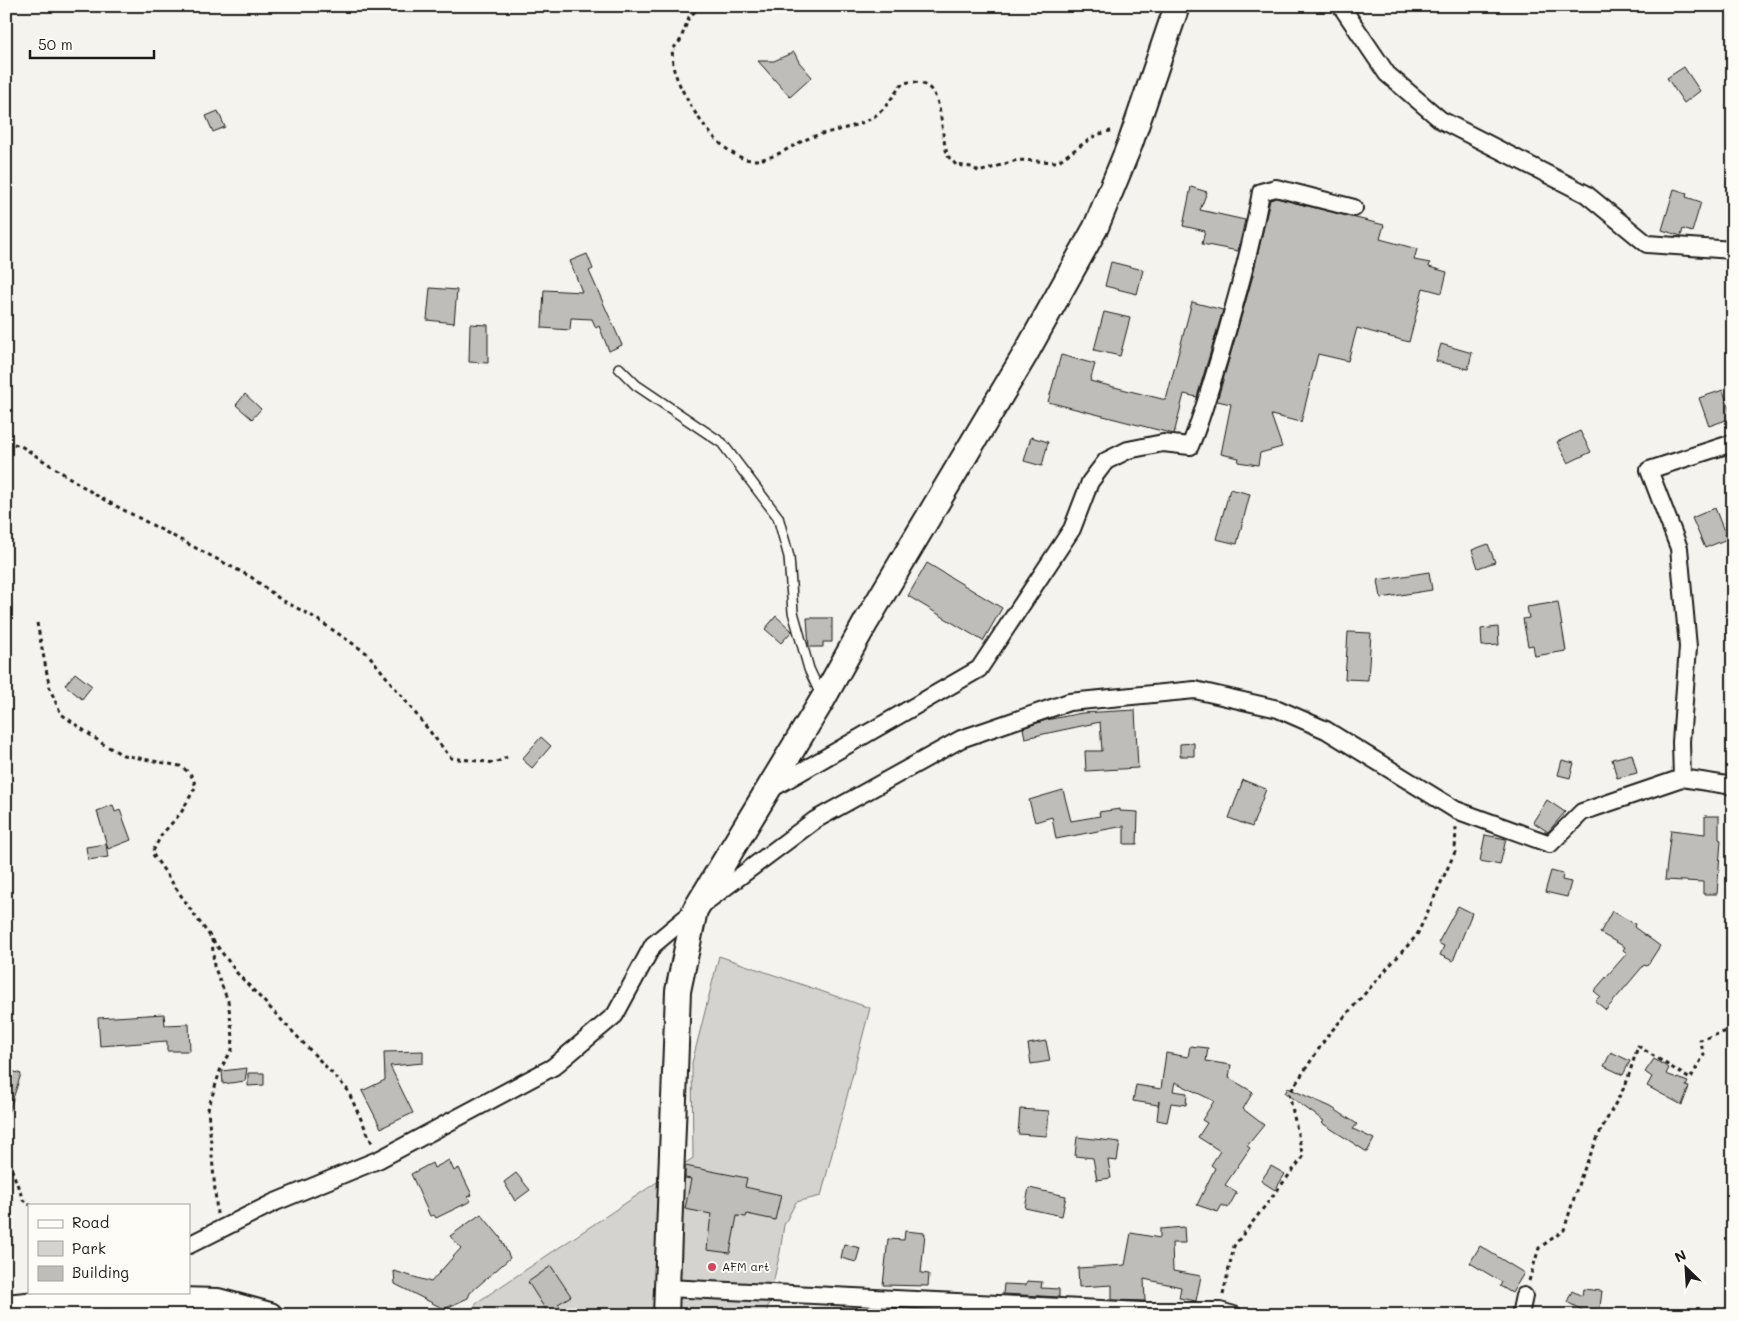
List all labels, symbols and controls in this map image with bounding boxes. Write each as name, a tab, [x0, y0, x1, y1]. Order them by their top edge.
scale bar	[30, 28, 154, 60]
text: 50 m	[38, 34, 73, 54]
legend	[28, 1204, 190, 1294]
text: Road	[72, 1212, 109, 1232]
text: Park	[72, 1238, 106, 1258]
north arrow	[1662, 1244, 1712, 1294]
text: N	[1671, 1245, 1689, 1267]
place label: AFM art	[722, 1258, 769, 1274]
marker: AFM art	[706, 1261, 718, 1273]
text: Building	[72, 1262, 129, 1282]

